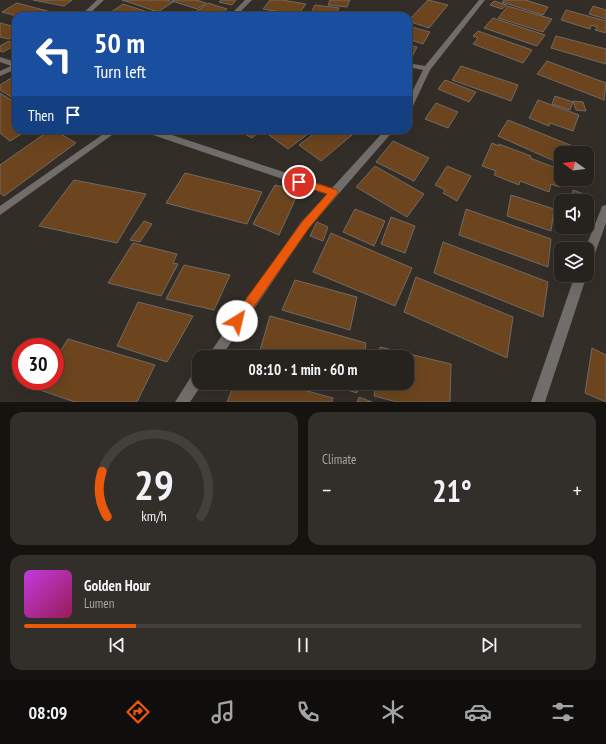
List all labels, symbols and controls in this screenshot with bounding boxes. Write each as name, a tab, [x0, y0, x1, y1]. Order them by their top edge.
text: 50 m	[94, 24, 145, 61]
icon: left	[28, 28, 80, 80]
text: Turn left	[94, 60, 146, 83]
icon: arrive	[62, 104, 84, 126]
text: Then	[28, 106, 54, 125]
north arrow	[554, 146, 594, 186]
map controls	[554, 146, 594, 282]
pin	[282, 165, 316, 199]
icon: arrive	[288, 171, 310, 193]
button: sound	[554, 194, 594, 234]
button: layers	[554, 242, 594, 282]
position arrow	[216, 300, 258, 342]
speed limit sign: 30	[12, 338, 64, 390]
text: 08:10 · 1 min · 60 m	[249, 360, 357, 379]
text: Climate	[322, 451, 356, 468]
text: 29	[134, 457, 174, 510]
text: 21°	[432, 471, 472, 510]
text: −	[322, 476, 331, 504]
text: +	[573, 476, 582, 504]
text: km/h	[141, 505, 167, 524]
text: Golden Hour	[84, 576, 151, 595]
text: Lumen	[84, 595, 114, 612]
icon: previous	[106, 634, 128, 656]
icon: pause	[292, 634, 314, 656]
icon: next	[478, 634, 500, 656]
icon: directions	[124, 698, 152, 726]
icon: music	[209, 698, 237, 726]
icon: phone	[294, 698, 322, 726]
icon: climate	[379, 698, 407, 726]
icon: car	[464, 698, 492, 726]
icon: filters	[549, 698, 577, 726]
text: 08:09	[29, 701, 67, 724]

